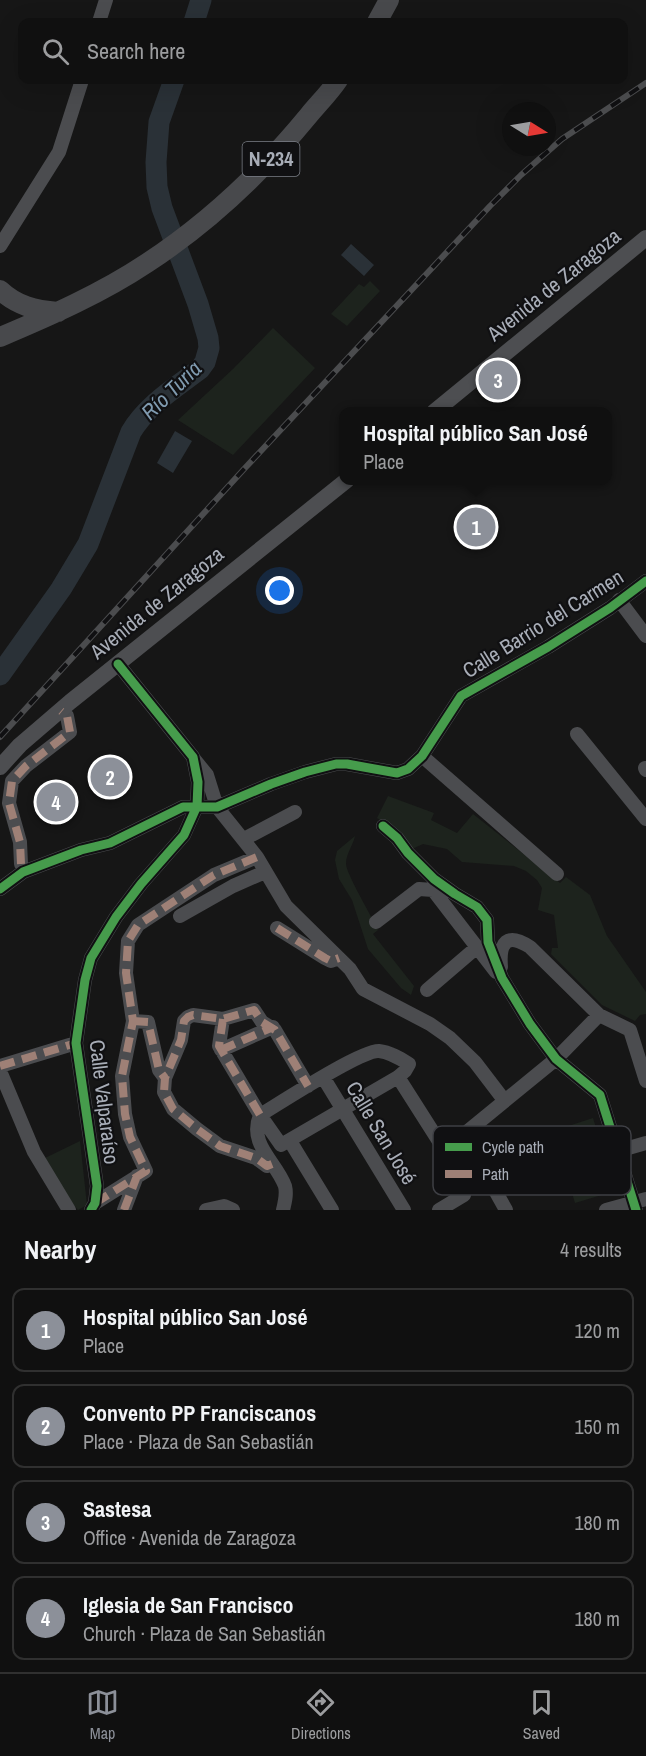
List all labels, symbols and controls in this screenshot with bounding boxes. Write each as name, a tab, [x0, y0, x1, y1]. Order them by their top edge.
search box	[18, 18, 628, 84]
icon: search	[39, 35, 72, 68]
text: Search here	[87, 36, 185, 66]
north arrow	[502, 102, 556, 156]
road number: N-234	[242, 142, 300, 176]
street label: Avenida de Zaragoza	[480, 221, 627, 348]
water label: Río Turia	[134, 354, 208, 426]
pin: 3	[478, 358, 518, 403]
popup	[339, 407, 612, 485]
text: Hospital público San José	[363, 418, 588, 448]
text: Place	[363, 448, 404, 475]
pin: 1	[456, 504, 496, 550]
street label: Avenida de Zaragoza	[83, 539, 230, 666]
street label: Calle Barrio del Carmen	[457, 562, 629, 685]
your location	[265, 576, 294, 605]
pin: 2	[90, 754, 130, 800]
pin: 4	[36, 780, 76, 824]
street label: Calle Valparaíso	[82, 1038, 127, 1166]
street label: Calle San José	[339, 1076, 424, 1190]
legend	[433, 1126, 631, 1195]
text: Cycle path	[482, 1136, 544, 1158]
text: Path	[482, 1163, 509, 1185]
text: Nearby	[24, 1232, 96, 1267]
text: 4 results	[560, 1236, 622, 1263]
text: Hospital público San José	[83, 1302, 308, 1332]
text: 1	[41, 1317, 50, 1344]
text: 120 m	[574, 1317, 620, 1344]
text: Place	[83, 1332, 124, 1359]
text: Convento PP Franciscanos	[83, 1398, 316, 1428]
text: 2	[41, 1413, 50, 1440]
text: 150 m	[574, 1413, 620, 1440]
text: Place · Plaza de San Sebastián	[83, 1428, 314, 1455]
text: Sastesa	[83, 1494, 151, 1524]
text: 3	[41, 1509, 50, 1536]
text: 180 m	[574, 1509, 620, 1536]
text: Office · Avenida de Zaragoza	[83, 1524, 296, 1551]
text: Iglesia de San Francisco	[83, 1590, 294, 1620]
text: 4	[41, 1605, 50, 1632]
text: 180 m	[574, 1605, 620, 1632]
text: Church · Plaza de San Sebastián	[83, 1620, 326, 1647]
tab: Map	[86, 1686, 119, 1744]
tab: Directions	[291, 1686, 351, 1744]
tab: Saved	[523, 1686, 560, 1744]

